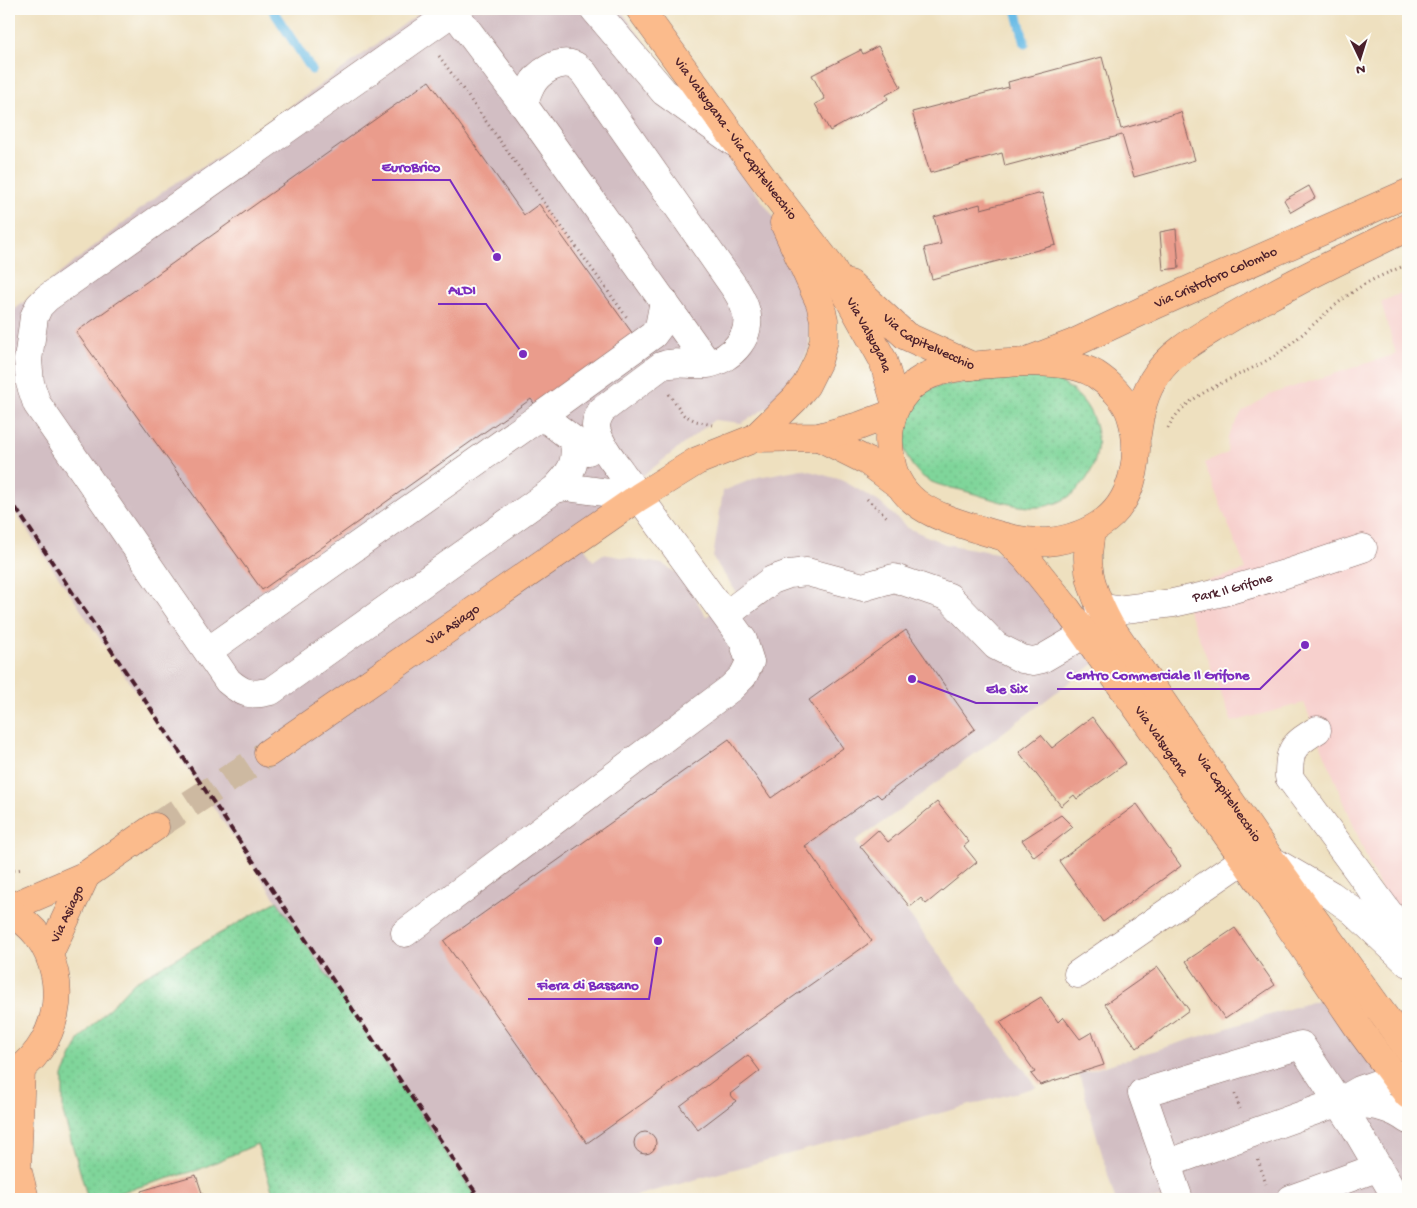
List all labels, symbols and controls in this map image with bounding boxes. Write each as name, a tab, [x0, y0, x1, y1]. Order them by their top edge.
north arrow	[1334, 32, 1384, 82]
street label: Via Valsugana - Via Capitelvecchio	[669, 53, 801, 224]
text: N	[1356, 60, 1366, 77]
callout: EuroBrico	[372, 150, 450, 180]
text: EuroBrico	[382, 159, 441, 177]
street label: Via Cristoforo Colombo	[1151, 243, 1280, 313]
callout: ALDI	[438, 274, 486, 304]
text: ALDI	[447, 282, 476, 300]
street label: Via Valsugana	[841, 294, 895, 376]
street label: Via Capitelvecchio	[878, 309, 977, 375]
street label: Park Il Grifone	[1190, 569, 1275, 607]
street label: Via Asiago	[422, 601, 483, 650]
callout: Centro Commerciale Il Grifone	[1057, 659, 1260, 689]
text: Centro Commerciale Il Grifone	[1065, 667, 1251, 685]
callout: Ele Six	[976, 673, 1038, 703]
text: Ele Six	[986, 681, 1028, 699]
street label: Via Valsugana	[1129, 702, 1192, 781]
street label: Via Capitelvecchio	[1191, 749, 1265, 846]
street label: Via Asiago	[47, 883, 88, 946]
callout: Fiera di Bassano	[528, 969, 649, 999]
text: Fiera di Bassano	[536, 977, 639, 995]

